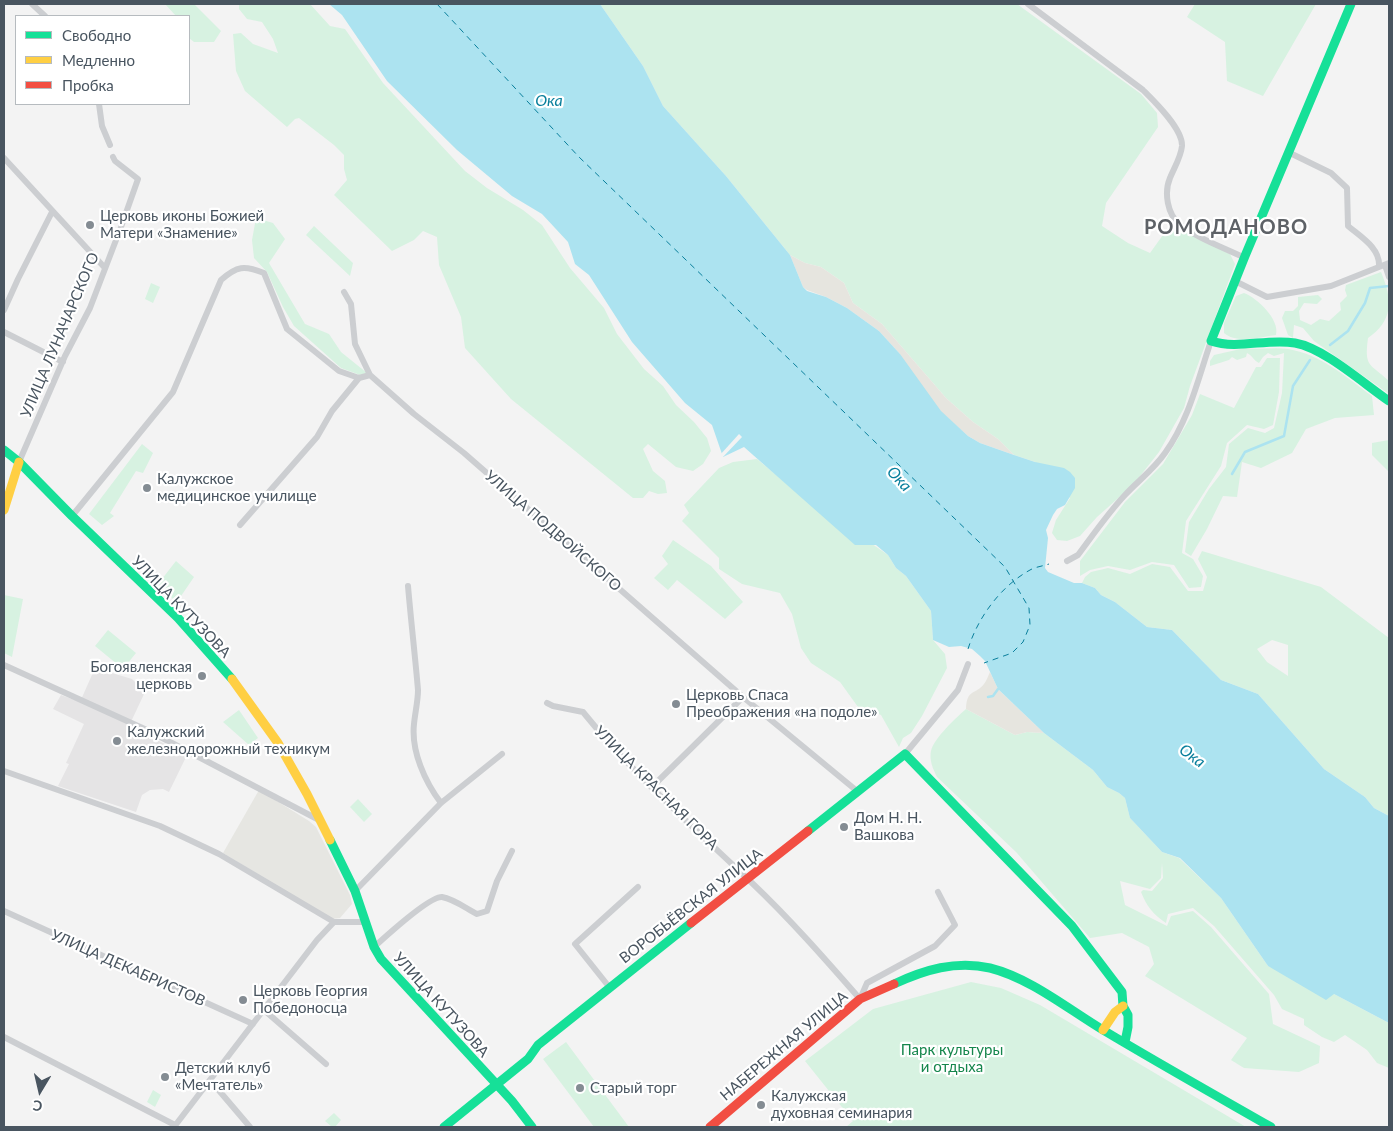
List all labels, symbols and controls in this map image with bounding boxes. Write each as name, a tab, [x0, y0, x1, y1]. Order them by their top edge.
legend	[15, 15, 190, 105]
text: Свободно	[62, 26, 131, 44]
text: Медленно	[62, 51, 135, 69]
text: Пробка	[62, 76, 114, 94]
water label: Ока	[535, 91, 563, 111]
place label: Церковь иконы Божией Матери «Знамение»	[100, 207, 264, 242]
district label: РОМОДАНОВО	[1143, 216, 1309, 240]
marker: Церковь иконы Божией Матери «Знамение»	[84, 219, 96, 231]
street label: УЛИЦА ЛУНАЧАРСКОГО	[17, 250, 103, 420]
water label: Ока	[883, 462, 915, 496]
street label: УЛИЦА ПОДВОЙСКОГО	[481, 467, 625, 595]
place label: Калужское медицинское училище	[157, 470, 317, 505]
marker: Калужское медицинское училище	[141, 482, 153, 494]
street label: УЛИЦА КУТУЗОВА	[128, 552, 234, 662]
place label: Богоявленская церковь	[90, 658, 192, 693]
marker: Богоявленская церковь	[196, 670, 208, 682]
place label: Церковь Спаса Преображения «на подоле»	[686, 686, 878, 721]
marker: Церковь Спаса Преображения «на подоле»	[670, 698, 682, 710]
street label: УЛИЦА КРАСНАЯ ГОРА	[590, 722, 722, 854]
place label: Калужский железнодорожный техникум	[127, 723, 330, 758]
marker: Калужский железнодорожный техникум	[111, 735, 123, 747]
water label: Ока	[1175, 740, 1209, 772]
place label: Дом Н. Н. Вашкова	[854, 809, 922, 844]
marker: Дом Н. Н. Вашкова	[838, 821, 850, 833]
street label: ВОРОБЬЁВСКАЯ УЛИЦА	[616, 845, 766, 967]
street label: УЛИЦА ДЕКАБРИСТОВ	[48, 926, 208, 1010]
street label: УЛИЦА КУТУЗОВА	[389, 949, 493, 1061]
place label: Церковь Георгия Победоносца	[253, 982, 368, 1017]
street label: НАБЕРЕЖНАЯ УЛИЦА	[717, 987, 851, 1105]
marker: Церковь Георгия Победоносца	[237, 994, 249, 1006]
park label: Парк культуры и отдыха	[901, 1041, 1003, 1076]
place label: Детский клуб «Мечтатель»	[175, 1059, 270, 1094]
north arrow	[15, 1066, 65, 1116]
marker: Детский клуб «Мечтатель»	[159, 1071, 171, 1083]
place label: Старый торг	[590, 1079, 677, 1097]
marker: Старый торг	[574, 1082, 586, 1094]
place label: Калужская духовная семинария	[771, 1087, 912, 1122]
text: С	[32, 1097, 43, 1115]
marker: Калужская духовная семинария	[755, 1099, 767, 1111]

